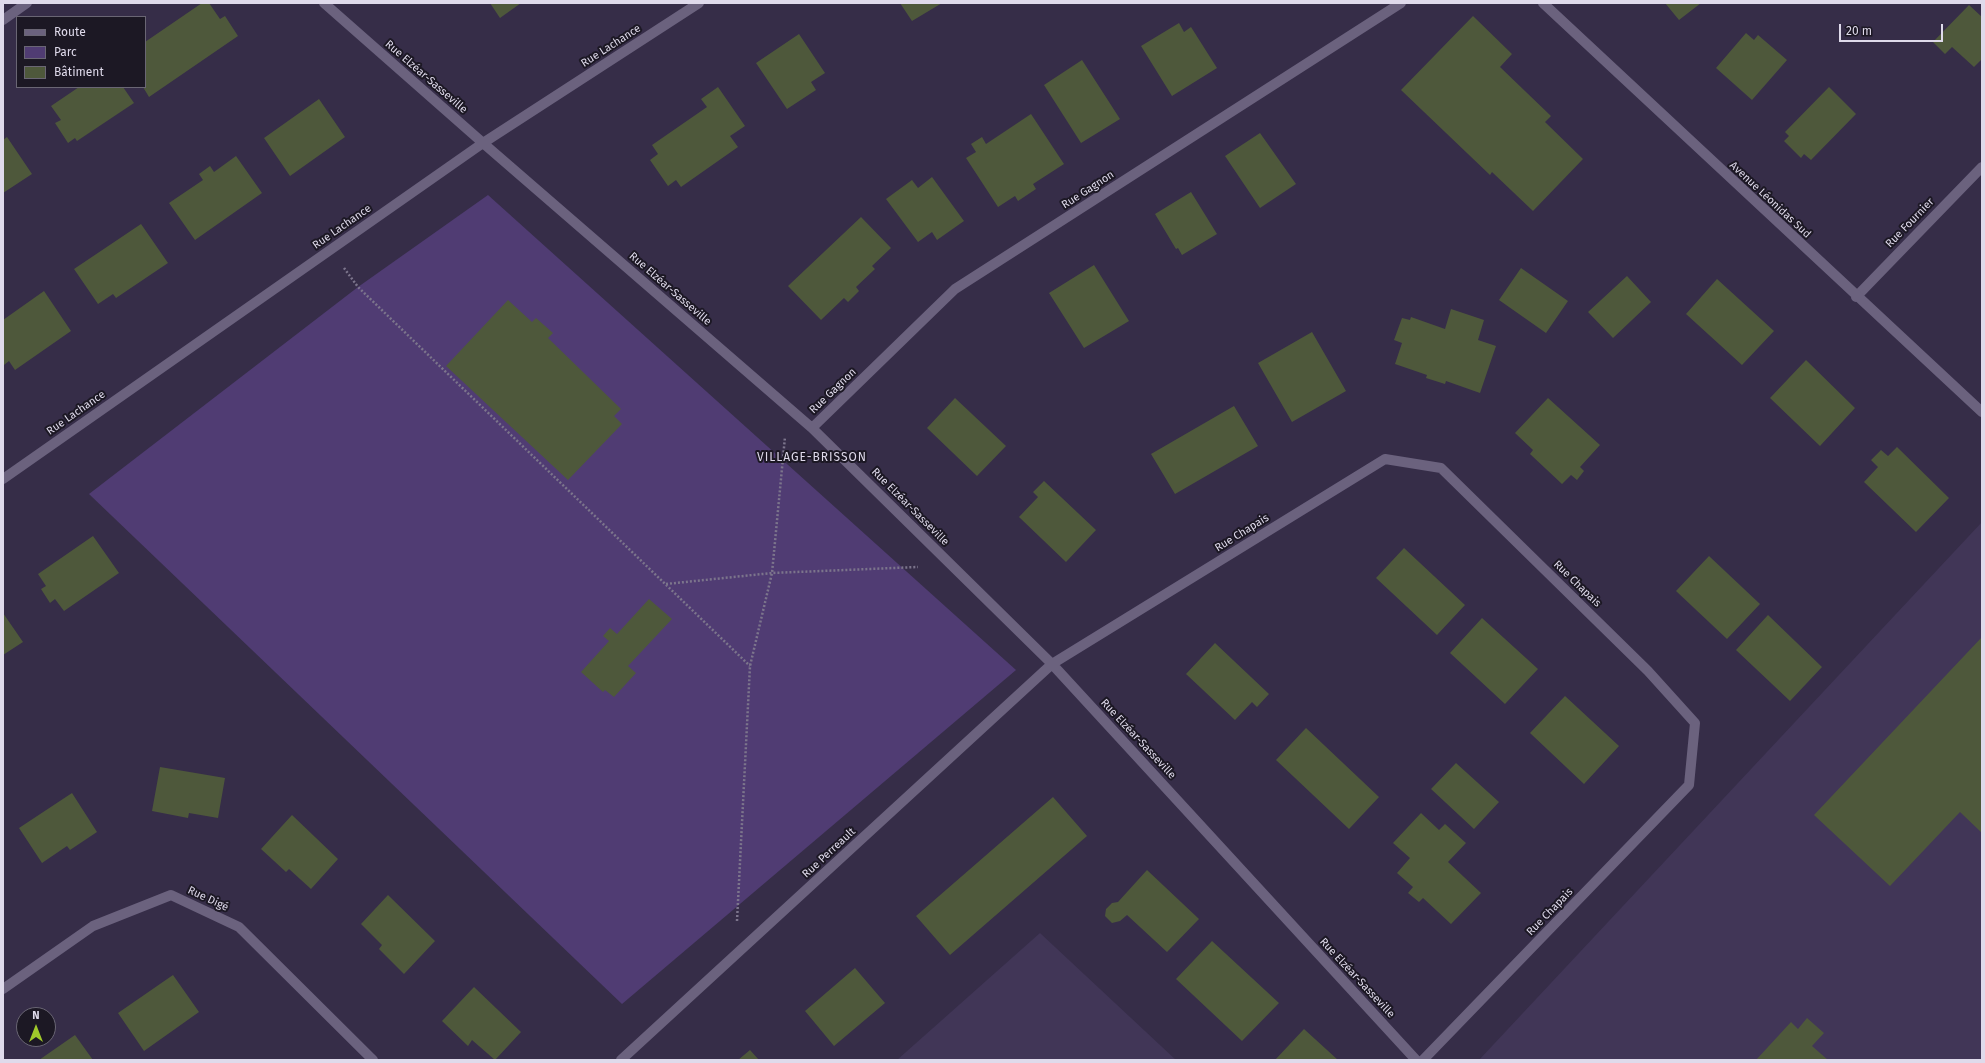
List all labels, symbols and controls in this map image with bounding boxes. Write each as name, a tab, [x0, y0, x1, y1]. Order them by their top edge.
legend	[16, 16, 146, 88]
scale bar	[1841, 16, 1945, 42]
street label: Rue Lachance	[579, 22, 643, 70]
text: 20 m	[1846, 24, 1872, 38]
text: Route	[54, 25, 86, 39]
street label: Rue Elzéar-Sasseville	[382, 38, 470, 116]
text: Parc	[54, 45, 77, 59]
text: Bâtiment	[54, 65, 104, 79]
street label: Avenue Léonidas Sud	[1727, 159, 1813, 241]
street label: Rue Gagnon	[1059, 168, 1117, 212]
street label: Rue Fournier	[1883, 195, 1937, 251]
street label: Rue Lachance	[310, 202, 374, 252]
street label: Rue Elzéar-Sasseville	[626, 250, 714, 328]
street label: Rue Gagnon	[807, 365, 859, 417]
street label: Rue Lachance	[44, 388, 108, 438]
district label: VILLAGE-BRISSON	[757, 451, 867, 465]
street label: Rue Elzéar-Sasseville	[868, 465, 952, 549]
street label: Rue Chapais	[1213, 511, 1271, 555]
street label: Rue Chapais	[1550, 558, 1604, 610]
street label: Rue Elzéar-Sasseville	[1098, 696, 1178, 782]
street label: Rue Perreault	[800, 825, 858, 881]
street label: Rue Digé	[185, 884, 231, 914]
street label: Rue Chapais	[1524, 885, 1576, 939]
street label: Rue Elzéar-Sasseville	[1317, 935, 1397, 1021]
north arrow	[16, 1007, 56, 1047]
text: N	[32, 1009, 40, 1022]

